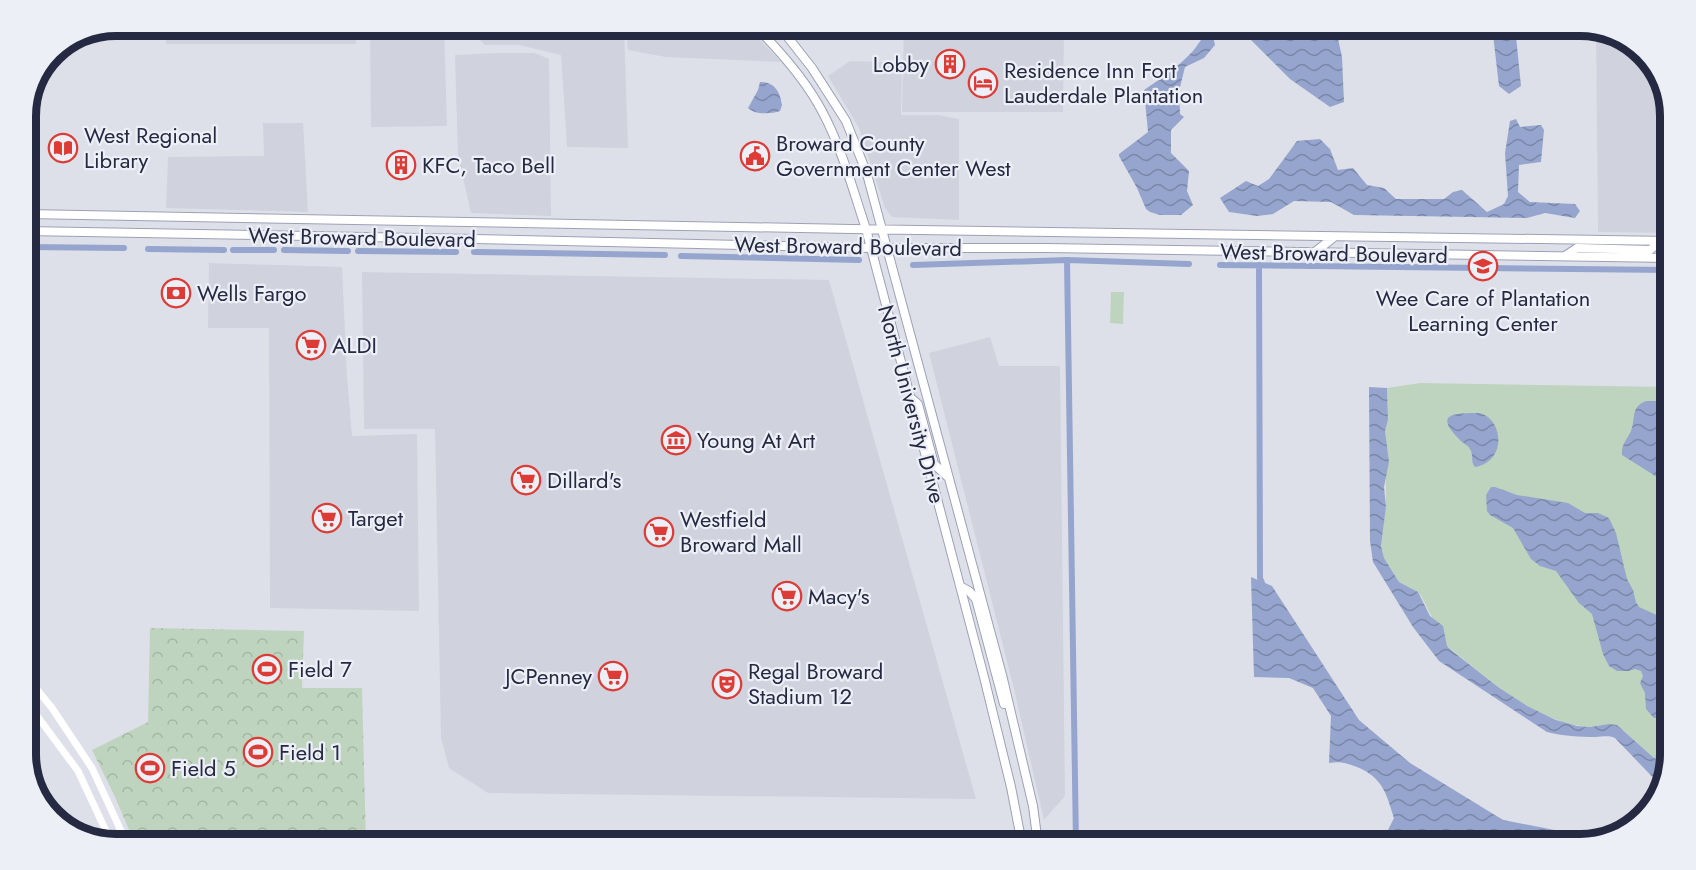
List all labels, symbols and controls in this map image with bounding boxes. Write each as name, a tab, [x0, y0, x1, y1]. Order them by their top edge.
place label: Lobby	[873, 48, 929, 80]
building icon: Lobby	[934, 48, 966, 80]
place label: Residence Inn Fort Lauderdale Plantation	[1004, 54, 1203, 111]
hotel icon: Residence Inn Fort Lauderdale Plantation	[967, 67, 999, 99]
place label: West Regional Library	[84, 119, 217, 176]
place label: Broward County Government Center West	[776, 127, 1011, 184]
library icon: West Regional Library	[47, 132, 79, 164]
public building icon: Broward County Government Center West	[739, 140, 771, 172]
building icon: KFC, Taco Bell	[385, 149, 417, 181]
place label: KFC, Taco Bell	[422, 149, 555, 181]
street label: West Broward Boulevard	[248, 219, 476, 255]
street label: West Broward Boulevard	[734, 228, 962, 264]
street label: West Broward Boulevard	[1220, 235, 1448, 271]
school or university icon: Wee Care of Plantation Learning Center	[1467, 250, 1499, 282]
bank icon: Wells Fargo	[160, 277, 192, 309]
place label: Wells Fargo	[197, 277, 307, 309]
place label: Wee Care of Plantation Learning Center	[1376, 282, 1590, 339]
street label: North University Drive	[870, 301, 954, 507]
supermarket icon: ALDI	[295, 329, 327, 361]
place label: ALDI	[332, 329, 377, 361]
museum icon: Young At Art	[660, 424, 692, 456]
place label: Young At Art	[697, 424, 816, 456]
supermarket icon: Dillard's	[510, 464, 542, 496]
place label: Dillard's	[547, 464, 622, 496]
supermarket icon: Target	[311, 502, 343, 534]
place label: Target	[348, 502, 404, 534]
place label: Westfield Broward Mall	[680, 503, 802, 560]
supermarket icon: Westfield Broward Mall	[643, 516, 675, 548]
supermarket icon: Macy's	[771, 580, 803, 612]
place label: Macy's	[808, 580, 870, 612]
sports icon: Field 7	[251, 653, 283, 685]
place label: Field 7	[288, 653, 352, 685]
place label: Regal Broward Stadium 12	[748, 655, 883, 712]
place label: JCPenney	[502, 660, 592, 692]
supermarket icon: JCPenney	[597, 660, 629, 692]
theatre icon: Regal Broward Stadium 12	[711, 668, 743, 700]
sports icon: Field 1	[242, 736, 274, 768]
place label: Field 1	[279, 736, 341, 768]
sports icon: Field 5	[134, 752, 166, 784]
place label: Field 5	[171, 752, 236, 784]

